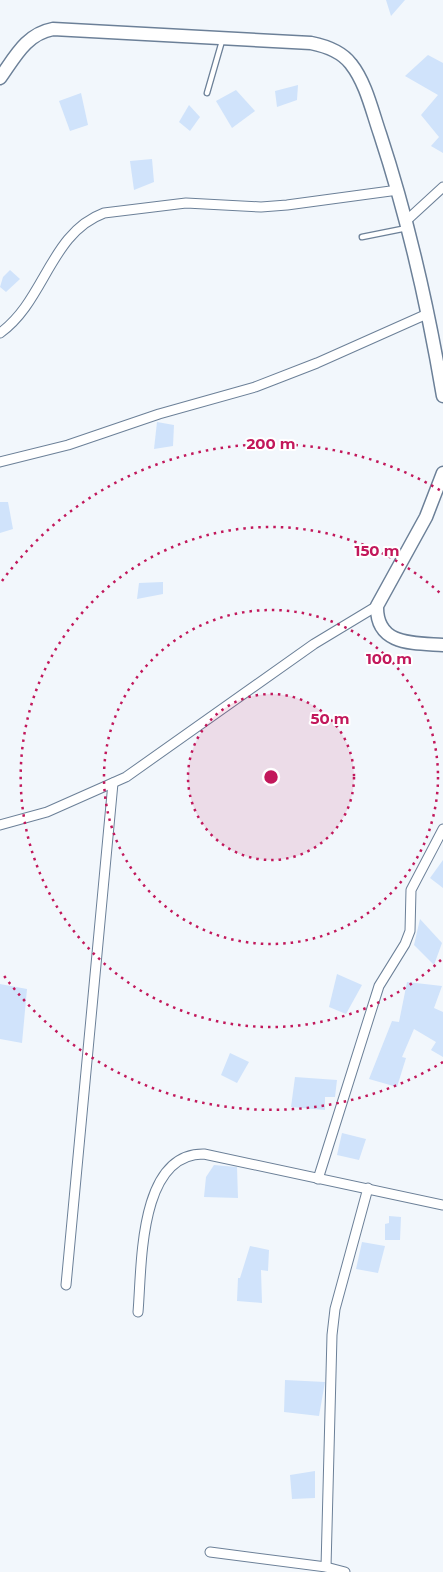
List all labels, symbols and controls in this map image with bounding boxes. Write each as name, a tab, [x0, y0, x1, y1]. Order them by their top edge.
text: 200 m	[246, 434, 296, 453]
text: 150 m	[355, 541, 399, 560]
text: 100 m	[366, 649, 412, 668]
text: 50 m	[310, 709, 350, 728]
centre of rings	[262, 768, 280, 786]

